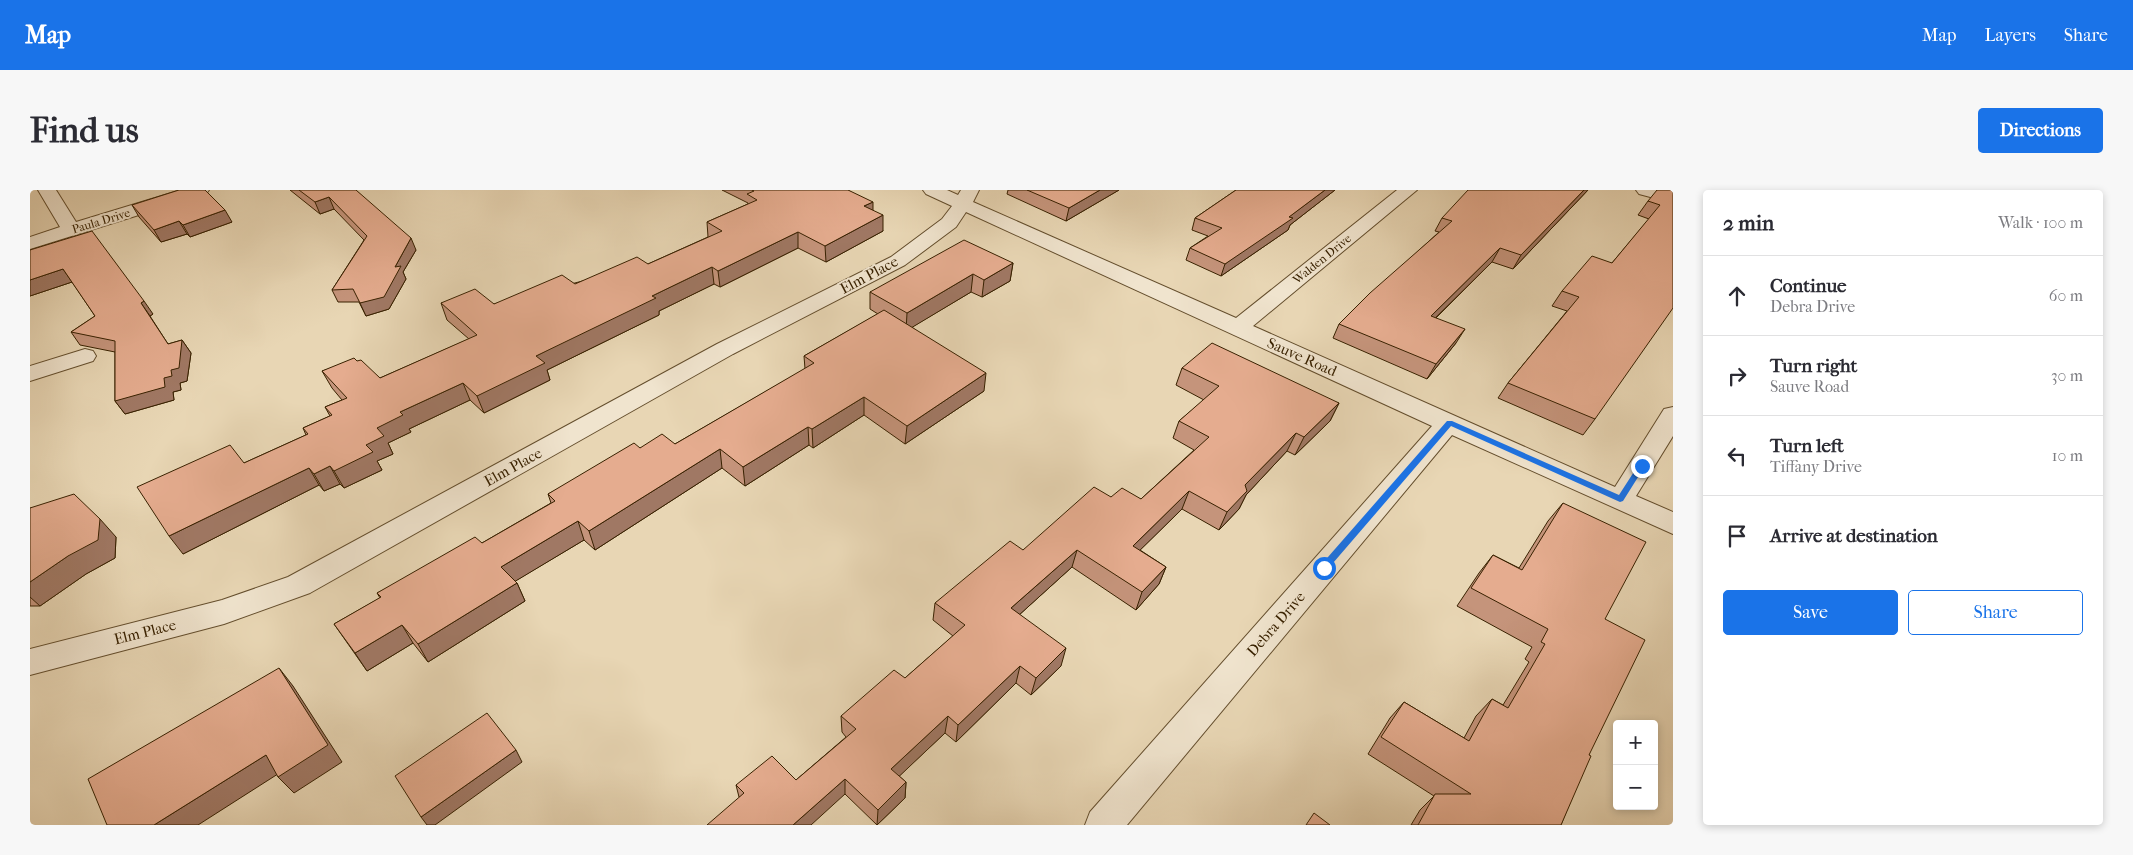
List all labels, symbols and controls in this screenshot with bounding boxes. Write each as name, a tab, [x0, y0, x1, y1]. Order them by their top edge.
text: Map	[25, 21, 71, 49]
text: Map	[1922, 25, 1956, 46]
text: Layers	[1984, 25, 2036, 46]
text: Share	[2064, 25, 2108, 46]
button: Directions	[1978, 108, 2103, 153]
text: Find us	[30, 110, 139, 151]
street label: Paula Drive	[70, 205, 132, 236]
text: 2 min	[1723, 211, 1774, 235]
text: Walk · 100 m	[1998, 213, 2083, 232]
street label: Walden Drive	[1289, 231, 1354, 287]
street label: Elm Place	[837, 252, 902, 298]
text: Continue	[1770, 275, 1846, 297]
icon: ahead	[1723, 282, 1751, 310]
text: 60 m	[2049, 286, 2083, 305]
text: Debra Drive	[1770, 297, 1855, 316]
street label: Sauve Road	[1264, 334, 1340, 381]
text: Turn right	[1770, 355, 1857, 377]
icon: right	[1723, 362, 1751, 390]
text: 30 m	[2051, 366, 2083, 385]
text: Sauve Road	[1770, 377, 1849, 396]
text: Turn left	[1770, 435, 1844, 457]
icon: left	[1723, 442, 1751, 470]
street label: Elm Place	[481, 444, 545, 490]
text: 10 m	[2052, 446, 2083, 465]
route end	[1631, 455, 1654, 478]
text: Tiffany Drive	[1770, 457, 1862, 476]
icon: arrive	[1723, 522, 1751, 550]
text: Arrive at destination	[1770, 525, 1938, 547]
route start	[1313, 557, 1336, 580]
street label: Debra Drive	[1243, 588, 1309, 660]
button: Save	[1723, 590, 1898, 635]
button: Share	[1908, 590, 2083, 635]
street label: Elm Place	[112, 615, 178, 648]
map controls	[1613, 720, 1658, 810]
button: +	[1613, 720, 1658, 765]
button: −	[1613, 765, 1658, 810]

